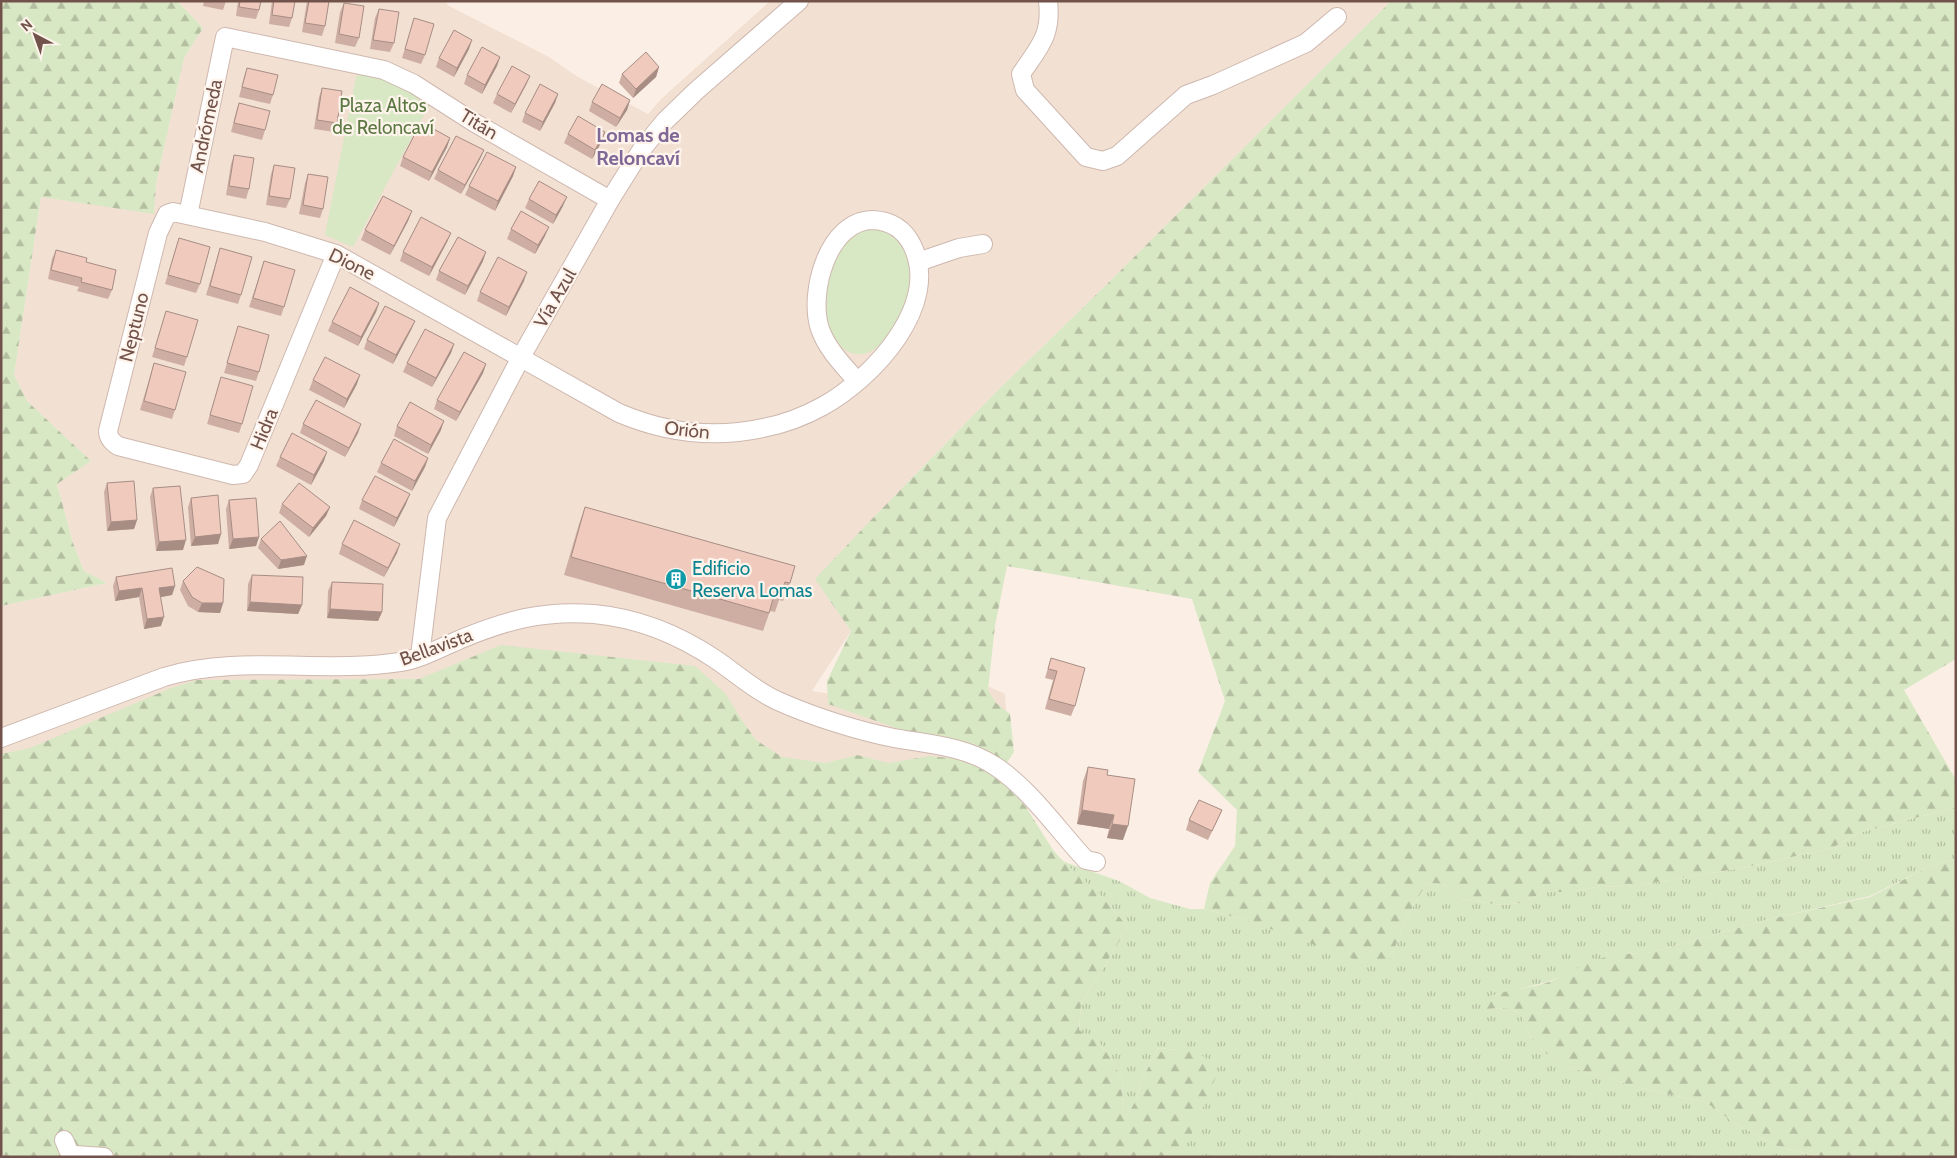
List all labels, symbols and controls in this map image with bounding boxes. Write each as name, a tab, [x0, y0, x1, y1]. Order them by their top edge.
north arrow	[10, 10, 60, 60]
text: N	[17, 15, 36, 35]
street label: Andrómeda	[185, 77, 227, 175]
park label: Plaza Altos de Reloncaví	[332, 94, 434, 139]
street label: Titán	[456, 104, 502, 144]
district label: Lomas de Reloncaví	[596, 123, 680, 170]
street label: Dione	[325, 243, 379, 285]
street label: Vía Azul	[529, 264, 581, 332]
street label: Neptuno	[114, 290, 154, 364]
street label: Hidra	[245, 405, 283, 453]
street label: Orión	[663, 416, 711, 444]
place label: Edificio Reserva Lomas	[692, 557, 813, 602]
building icon: Edificio Reserva Lomas	[664, 567, 688, 591]
street label: Bellavista	[397, 623, 475, 671]

